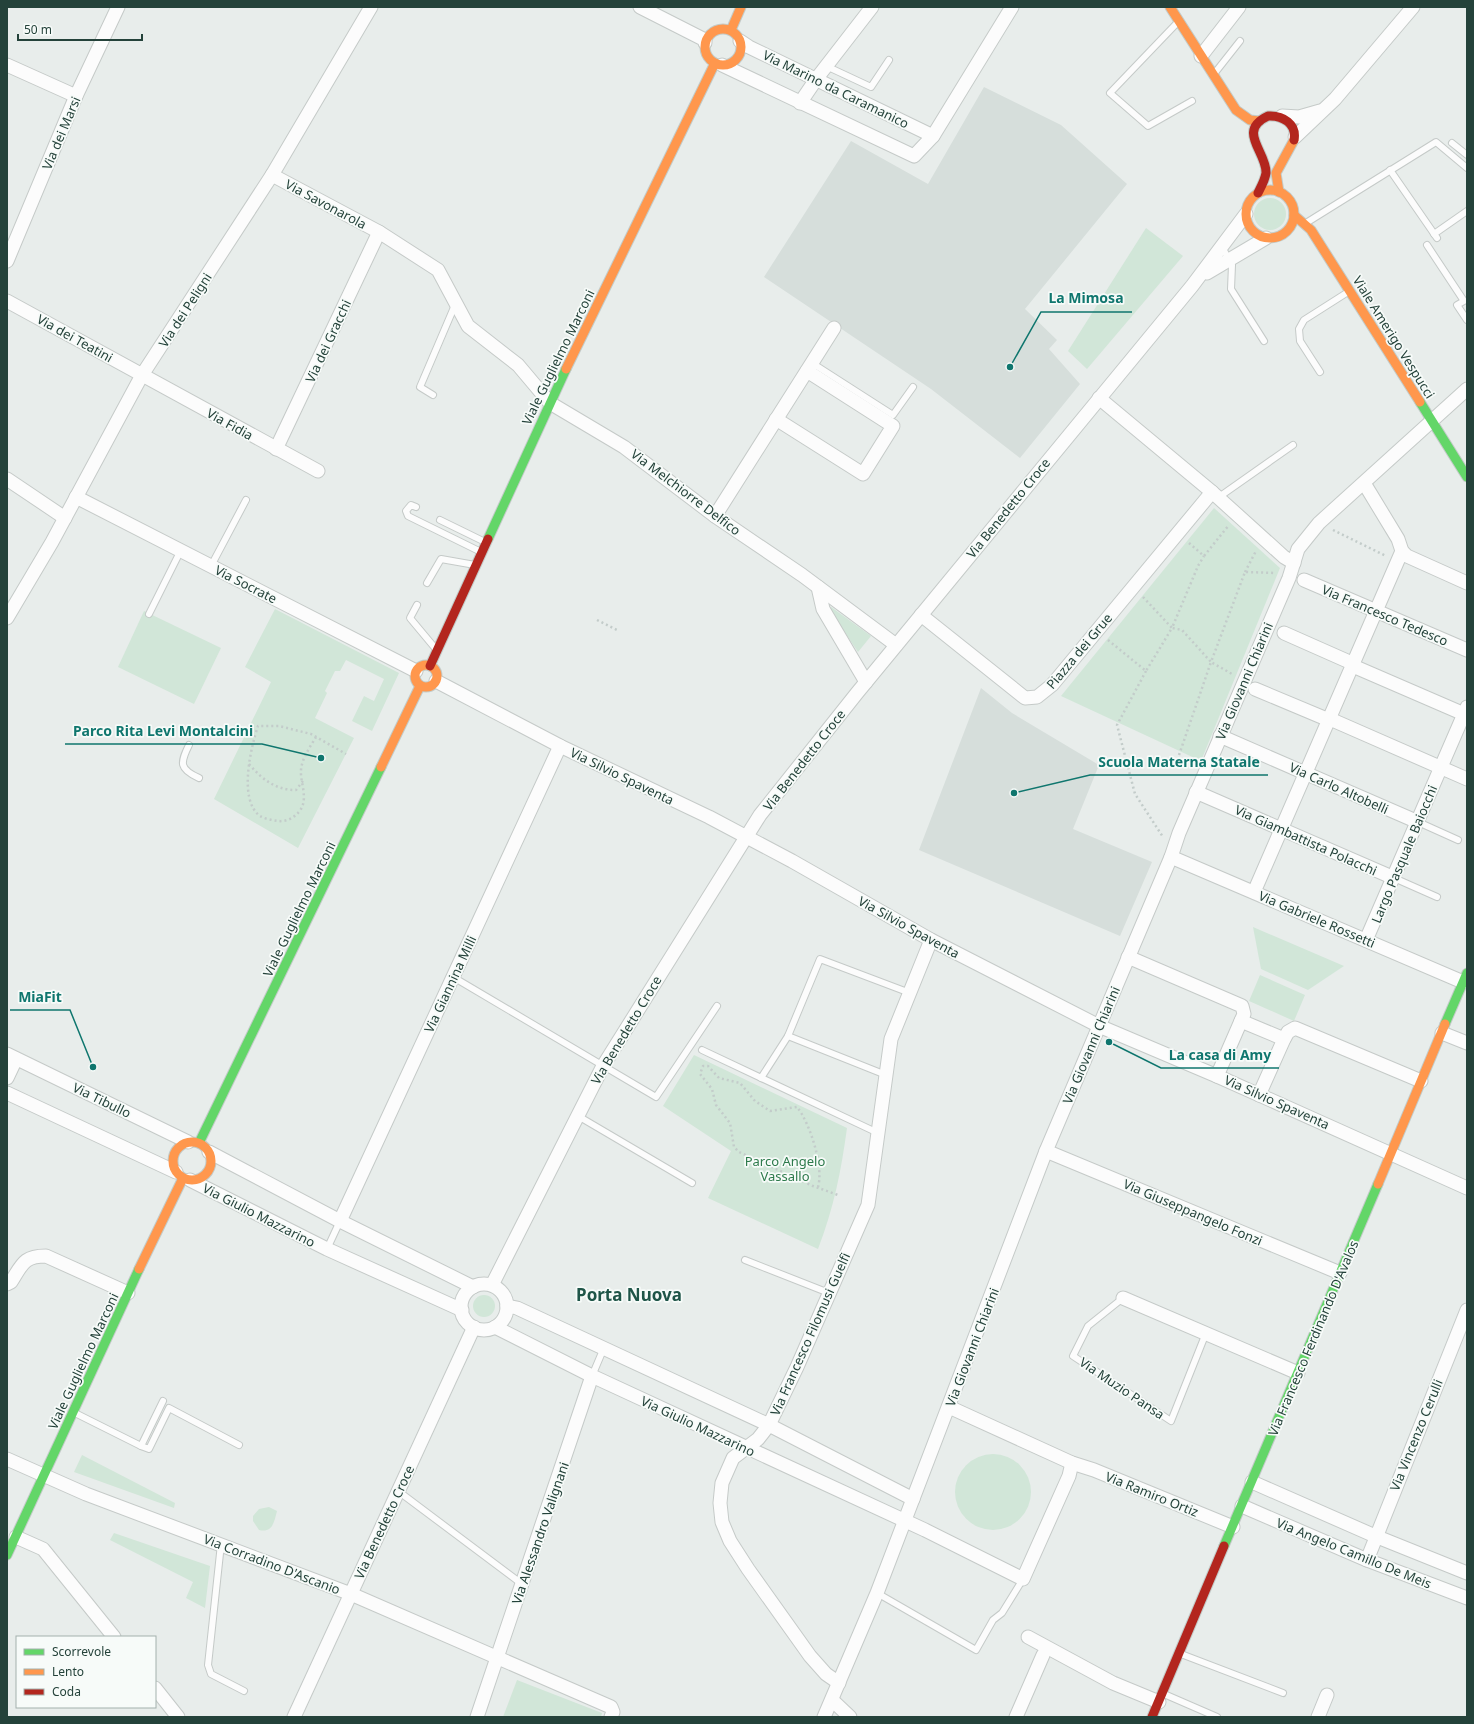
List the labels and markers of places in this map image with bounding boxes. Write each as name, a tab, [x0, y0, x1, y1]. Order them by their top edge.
callout: La Mimosa	[1041, 286, 1132, 312]
callout: Parco Rita Levi Montalcini	[65, 718, 262, 744]
callout: Scuola Materna Statale	[1090, 749, 1268, 775]
callout: MiaFit	[10, 984, 70, 1010]
callout: La casa di Amy	[1161, 1042, 1279, 1068]

